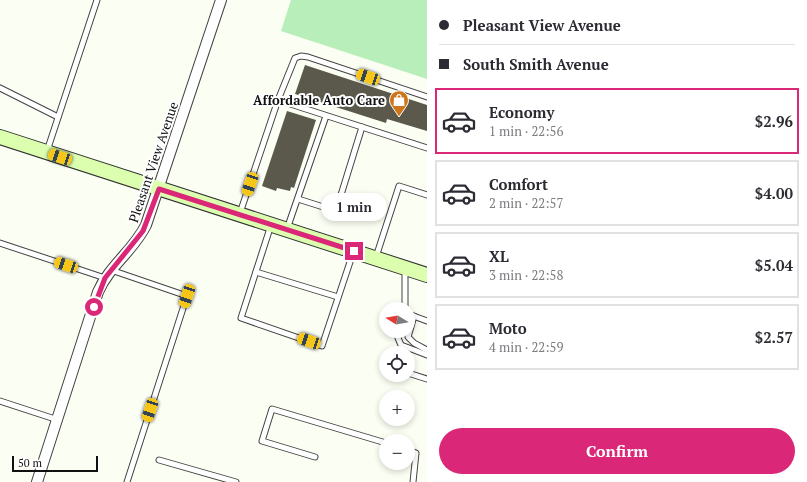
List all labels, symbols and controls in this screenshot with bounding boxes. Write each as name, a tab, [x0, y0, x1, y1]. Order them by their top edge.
text: Pleasant View Avenue	[463, 15, 621, 35]
text: South Smith Avenue	[463, 54, 609, 74]
car	[355, 67, 381, 87]
shop icon: Affordable Auto Care	[388, 89, 410, 117]
place label: Affordable Auto Care	[253, 91, 385, 109]
street label: Pleasant View Avenue	[124, 99, 182, 225]
text: Economy	[489, 102, 554, 122]
icon: car	[441, 103, 477, 139]
text: $2.96	[755, 111, 793, 131]
text: 1 min · 22:56	[489, 122, 563, 140]
car	[47, 148, 73, 166]
car	[240, 171, 260, 197]
text: Comfort	[489, 174, 548, 194]
icon: car	[441, 175, 477, 211]
text: $4.00	[755, 183, 793, 203]
callout: 1 min	[321, 193, 387, 221]
text: 2 min · 22:57	[489, 194, 563, 212]
text: 1 min	[336, 198, 372, 216]
route end	[345, 242, 363, 260]
text: XL	[489, 246, 509, 266]
icon: car	[441, 247, 477, 283]
text: $5.04	[755, 255, 793, 275]
car	[53, 256, 79, 274]
text: 3 min · 22:58	[489, 266, 563, 284]
car	[178, 283, 196, 309]
route start	[85, 298, 103, 316]
north arrow	[379, 302, 415, 338]
map controls	[379, 302, 415, 470]
text: Moto	[489, 318, 527, 338]
icon: car	[441, 319, 477, 355]
text: $2.57	[755, 327, 793, 347]
car	[296, 331, 322, 351]
text: 4 min · 22:59	[489, 338, 563, 356]
button: locate	[379, 346, 415, 382]
button: +	[379, 390, 415, 426]
car	[141, 397, 159, 423]
button: Confirm	[439, 428, 795, 474]
button: −	[379, 434, 415, 470]
scale bar	[12, 454, 98, 473]
text: 50 m	[18, 456, 42, 470]

